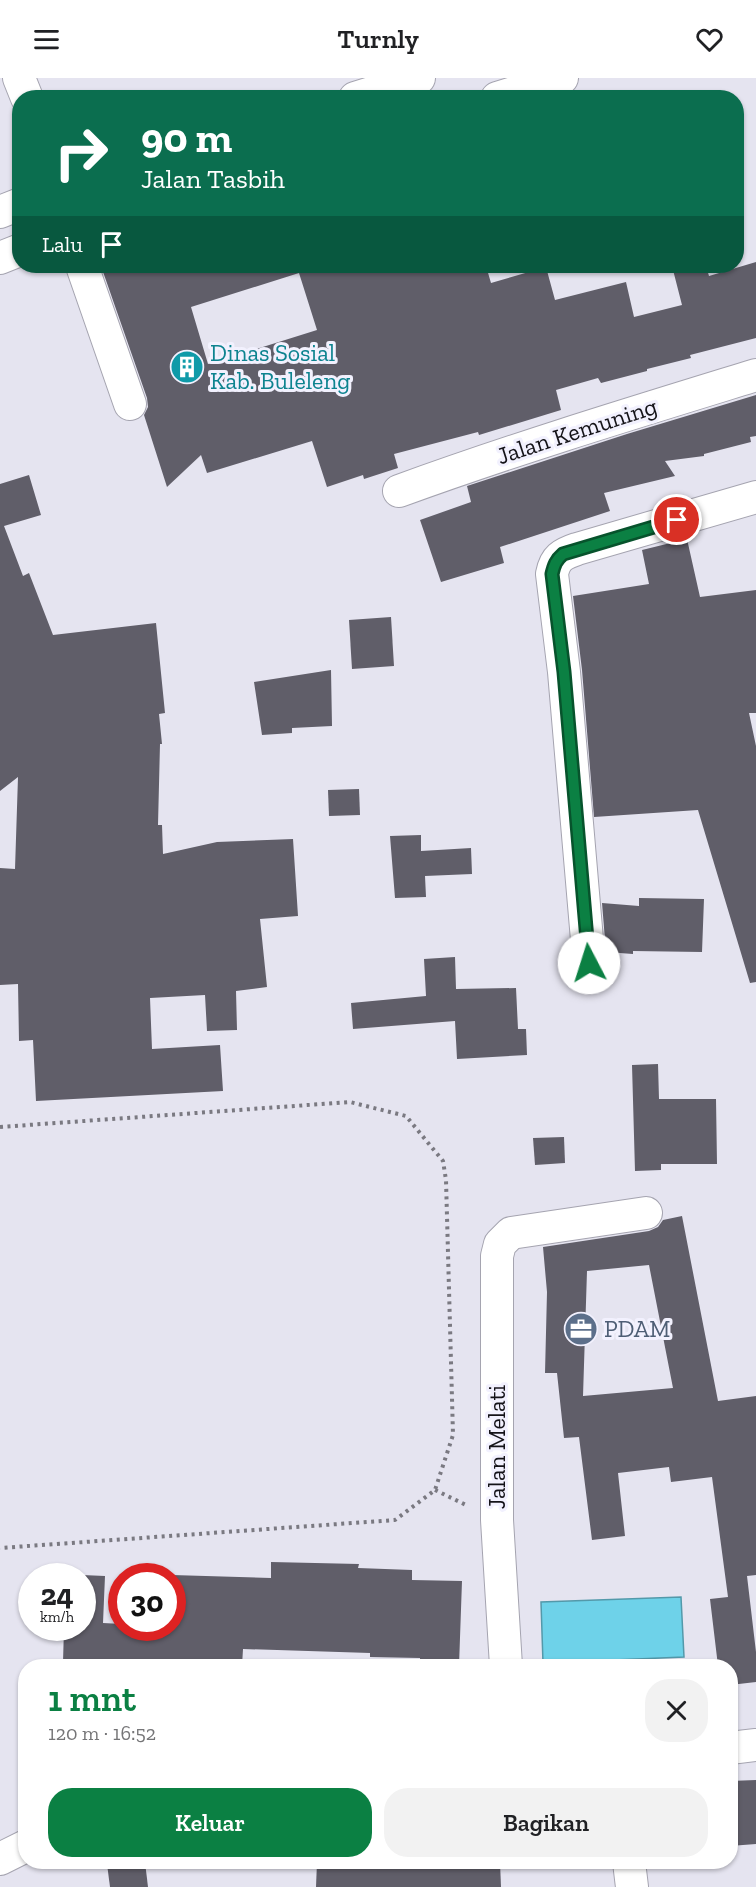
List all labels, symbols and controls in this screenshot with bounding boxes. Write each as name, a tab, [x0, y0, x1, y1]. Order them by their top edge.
icon: menu	[30, 23, 63, 56]
text: Turnly	[337, 23, 419, 55]
icon: heart	[693, 23, 726, 56]
text: 90 m	[141, 112, 232, 163]
icon: right	[42, 114, 120, 192]
text: Jalan Tasbih	[141, 163, 285, 195]
icon: arrive	[95, 228, 128, 261]
text: Lalu	[42, 231, 83, 258]
place label: Dinas Sosial Kab. Buleleng	[210, 338, 350, 395]
building icon: Dinas Sosial Kab. Buleleng	[169, 349, 205, 385]
street label: Jalan Kemuning	[493, 391, 661, 470]
pin	[651, 494, 702, 545]
icon: arrive	[660, 503, 693, 536]
position arrow	[557, 931, 621, 995]
office icon: PDAM	[563, 1311, 599, 1347]
place label: PDAM	[604, 1314, 671, 1343]
street label: Jalan Melati	[482, 1384, 511, 1509]
speed limit sign: 30	[108, 1563, 186, 1641]
text: 24	[40, 1577, 74, 1613]
text: km/h	[40, 1608, 74, 1626]
text: 1 mnt	[48, 1677, 136, 1720]
button: close	[645, 1679, 708, 1742]
text: 120 m · 16:52	[48, 1721, 156, 1745]
button: Keluar	[48, 1788, 372, 1857]
button: Bagikan	[384, 1788, 708, 1857]

